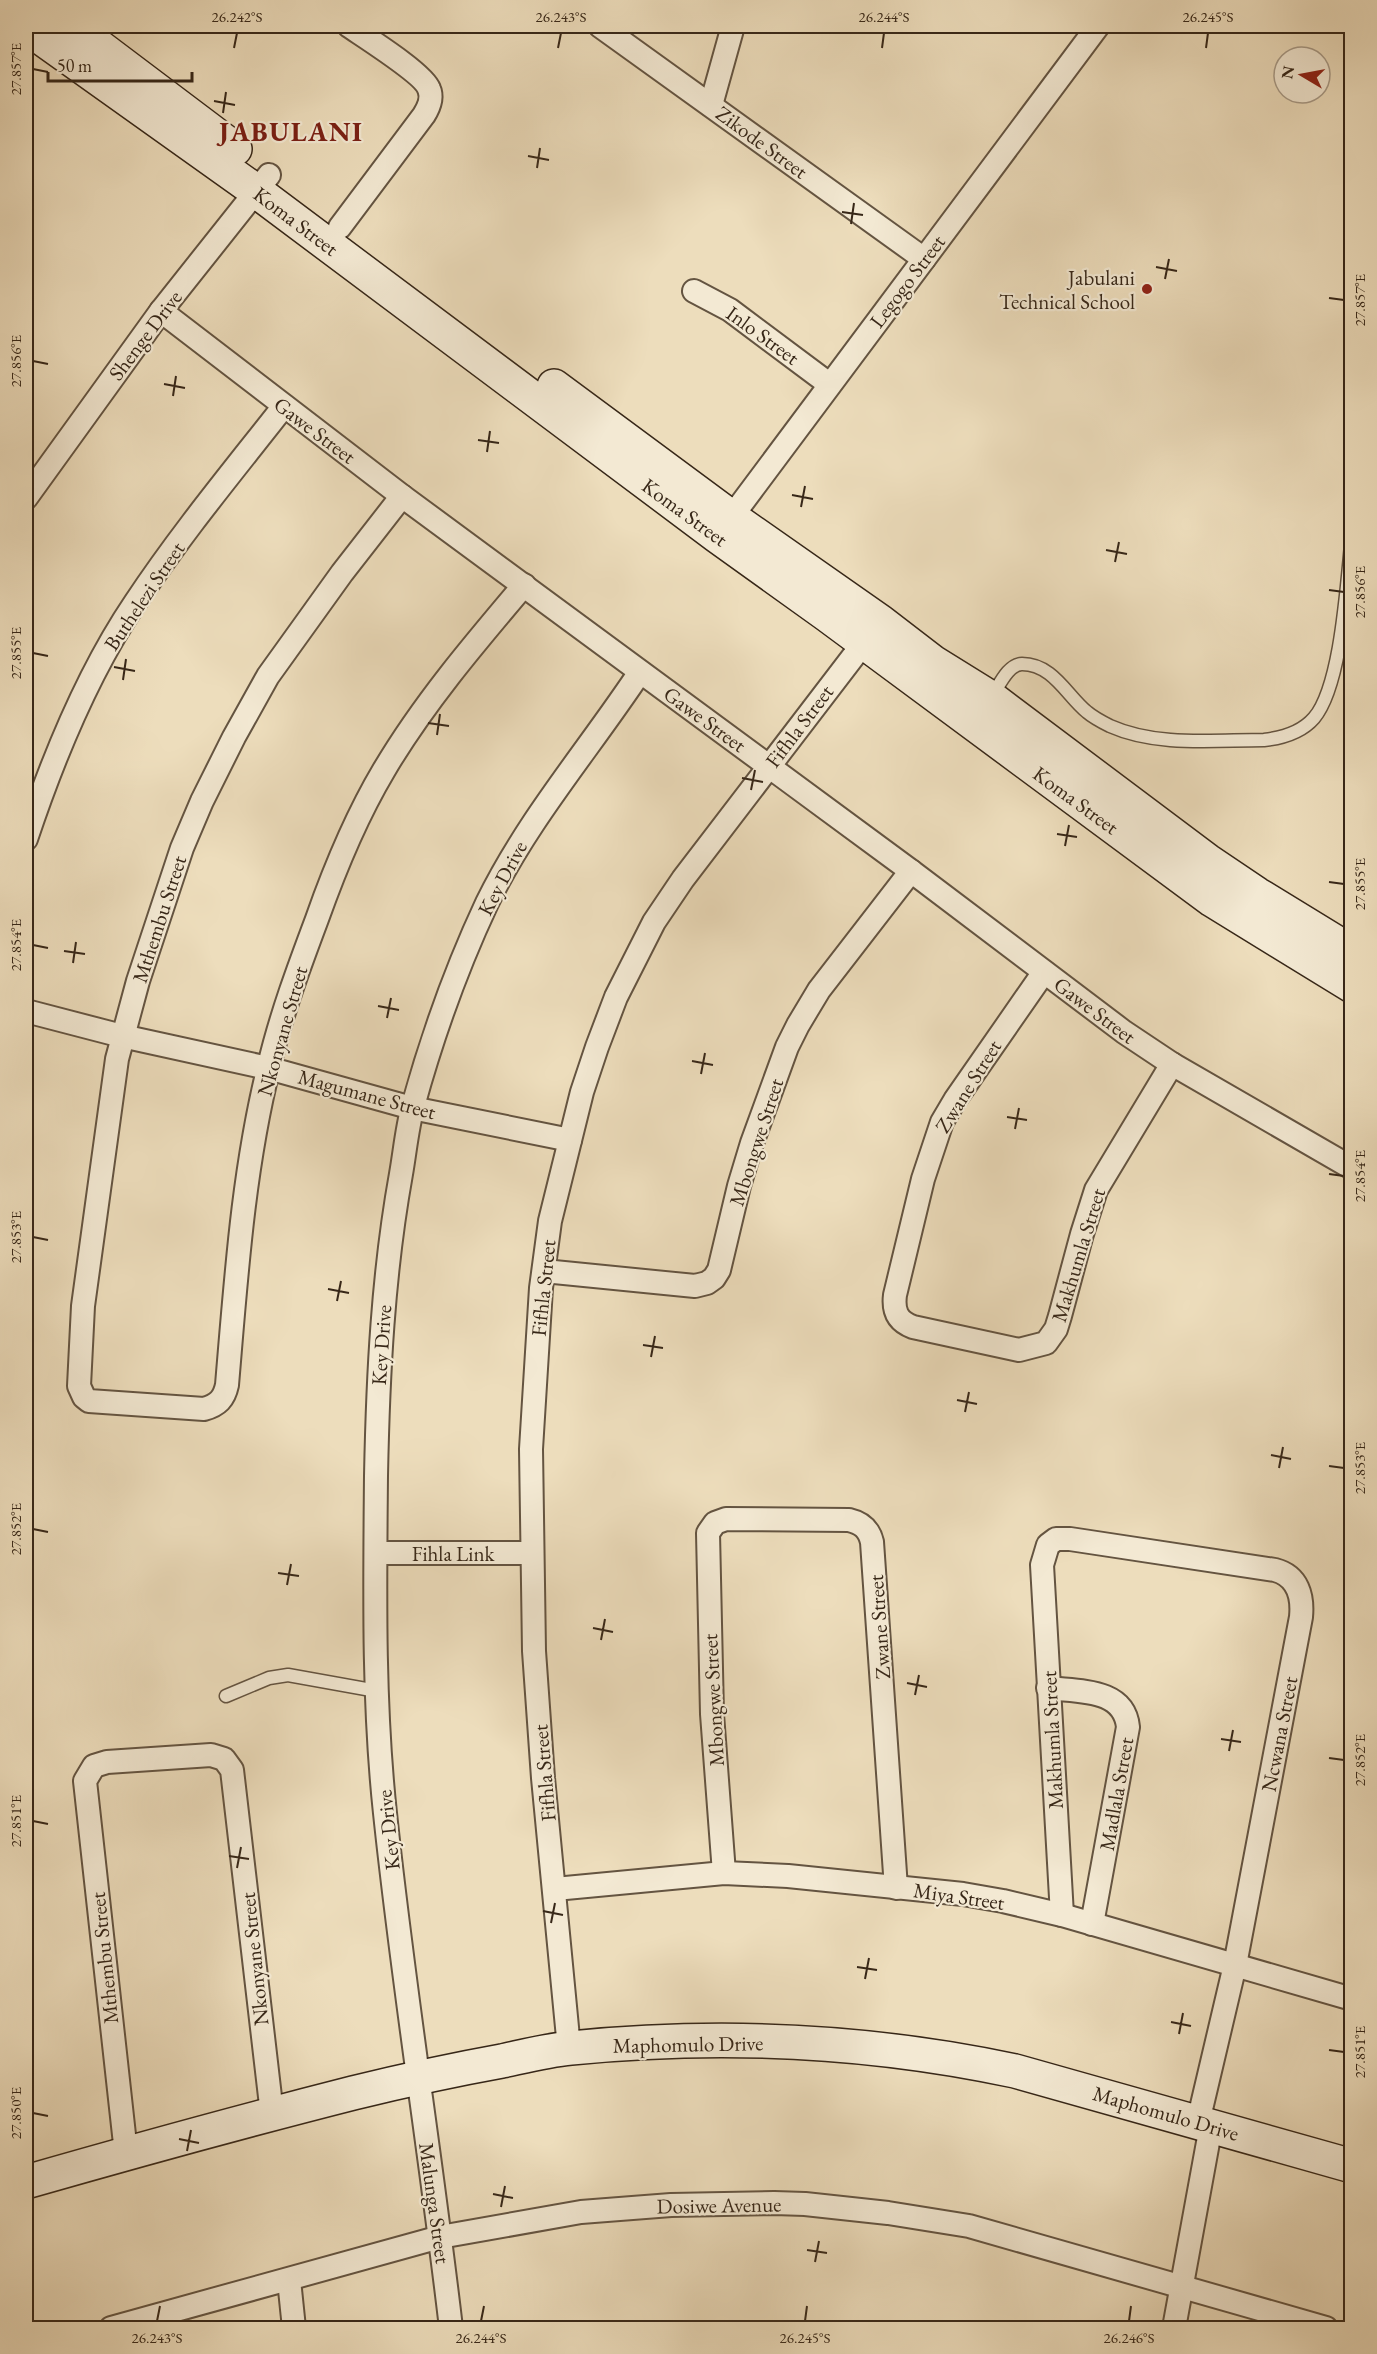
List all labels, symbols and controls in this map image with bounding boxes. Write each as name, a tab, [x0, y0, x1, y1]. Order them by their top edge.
text: 26.242°S	[212, 7, 262, 26]
text: 26.243°S	[536, 7, 586, 26]
text: 26.244°S	[859, 7, 909, 26]
text: 26.245°S	[1183, 7, 1233, 26]
text: 27.857°E	[6, 42, 25, 95]
scale bar	[48, 45, 192, 83]
north arrow	[1272, 45, 1332, 105]
text: 50 m	[57, 54, 92, 77]
text: N	[1276, 64, 1299, 81]
street label: Zikode Street	[711, 100, 814, 185]
district label: JABULANI	[216, 114, 363, 149]
street label: Koma Street	[248, 180, 344, 262]
street label: Legogo Street	[863, 229, 951, 333]
place label: Jabulani Technical School	[999, 264, 1135, 315]
text: 27.857°E	[1350, 273, 1369, 326]
marker: Jabulani Technical School	[1140, 282, 1154, 296]
street label: Shenge Drive	[102, 284, 188, 386]
street label: Inlo Street	[721, 299, 805, 371]
text: 27.856°E	[6, 334, 25, 387]
street label: Gawe Street	[269, 390, 362, 470]
street label: Koma Street	[637, 472, 734, 552]
street label: Buthelezi Street	[98, 536, 191, 656]
text: 27.856°E	[1350, 565, 1369, 618]
text: 27.855°E	[6, 626, 25, 679]
street label: Fifhla Street	[759, 679, 839, 773]
street label: Gawe Street	[658, 680, 752, 758]
street label: Koma Street	[1028, 760, 1125, 840]
street label: Key Drive	[471, 836, 533, 920]
street label: Mthembu Street	[126, 852, 192, 986]
text: 27.855°E	[1350, 857, 1369, 910]
text: 27.854°E	[6, 918, 25, 971]
street label: Nkonyane Street	[251, 962, 314, 1099]
street label: Gawe Street	[1049, 970, 1142, 1050]
street label: Zwane Street	[929, 1034, 1007, 1138]
street label: Magumane Street	[295, 1063, 439, 1125]
street label: Mbongwe Street	[723, 1074, 789, 1209]
text: 27.854°E	[1350, 1149, 1369, 1202]
street label: Makhumla Street	[1045, 1184, 1111, 1325]
text: 27.853°E	[6, 1210, 25, 1263]
street label: Fifhla Street	[524, 1238, 562, 1338]
street label: Key Drive	[365, 1304, 397, 1386]
text: 27.853°E	[1350, 1441, 1369, 1494]
text: 27.852°E	[6, 1502, 25, 1555]
street label: Fihla Link	[412, 1540, 495, 1567]
street label: Zwane Street	[862, 1573, 896, 1680]
street label: Mbongwe Street	[696, 1633, 730, 1767]
street label: Makhumla Street	[1035, 1670, 1069, 1810]
street label: Ncwana Street	[1255, 1674, 1303, 1794]
street label: Fifhla Street	[526, 1723, 562, 1823]
text: 27.852°E	[1350, 1733, 1369, 1786]
street label: Madlala Street	[1093, 1735, 1139, 1853]
street label: Key Drive	[370, 1788, 406, 1872]
text: 27.851°E	[6, 1794, 25, 1847]
street label: Miya Street	[912, 1876, 1007, 1916]
street label: Mthembu Street	[84, 1890, 124, 2025]
street label: Nkonyane Street	[234, 1891, 274, 2027]
text: 27.851°E	[1350, 2025, 1369, 2078]
street label: Maphomulo Drive	[612, 2029, 764, 2059]
street label: Maphomulo Drive	[1090, 2079, 1242, 2147]
text: 27.850°E	[6, 2086, 25, 2139]
street label: Malunga Street	[413, 2141, 457, 2266]
street label: Dosiwe Avenue	[656, 2190, 782, 2220]
text: 26.243°S	[132, 2328, 182, 2347]
text: 26.244°S	[456, 2328, 506, 2347]
text: 26.245°S	[780, 2328, 830, 2347]
text: 26.246°S	[1104, 2328, 1154, 2347]

